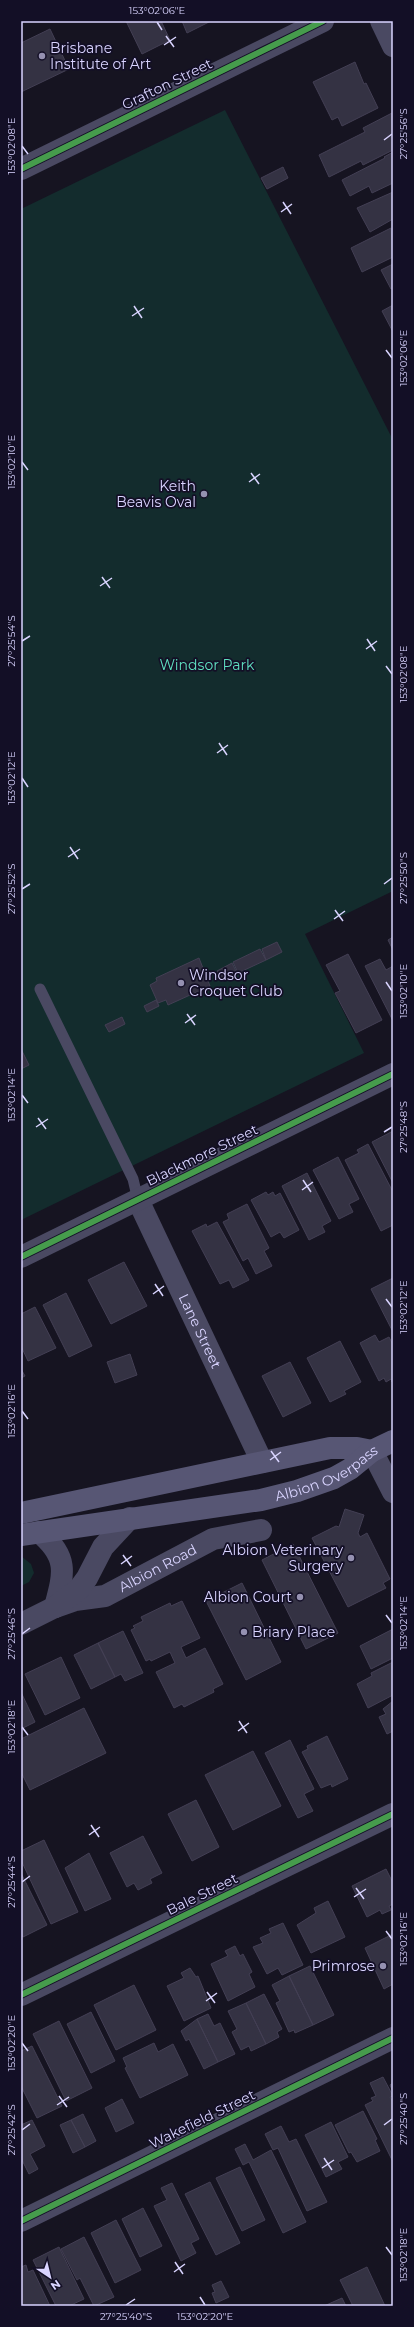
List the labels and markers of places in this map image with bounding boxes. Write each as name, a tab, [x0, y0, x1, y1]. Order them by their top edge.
place label: Brisbane Institute of Art	[50, 39, 152, 73]
marker: Brisbane Institute of Art	[37, 51, 47, 61]
place label: Keith Beavis Oval	[116, 477, 196, 511]
marker: Keith Beavis Oval	[199, 489, 209, 499]
place label: Windsor Croquet Club	[189, 966, 282, 1000]
marker: Windsor Croquet Club	[176, 978, 186, 988]
place label: Albion Veterinary Surgery	[223, 1541, 343, 1575]
marker: Albion Veterinary Surgery	[346, 1553, 356, 1563]
place label: Albion Court	[204, 1588, 292, 1606]
marker: Albion Court	[295, 1592, 305, 1602]
place label: Briary Place	[252, 1623, 335, 1641]
marker: Briary Place	[239, 1627, 249, 1637]
place label: Primrose	[312, 1957, 375, 1975]
marker: Primrose	[378, 1961, 388, 1971]

